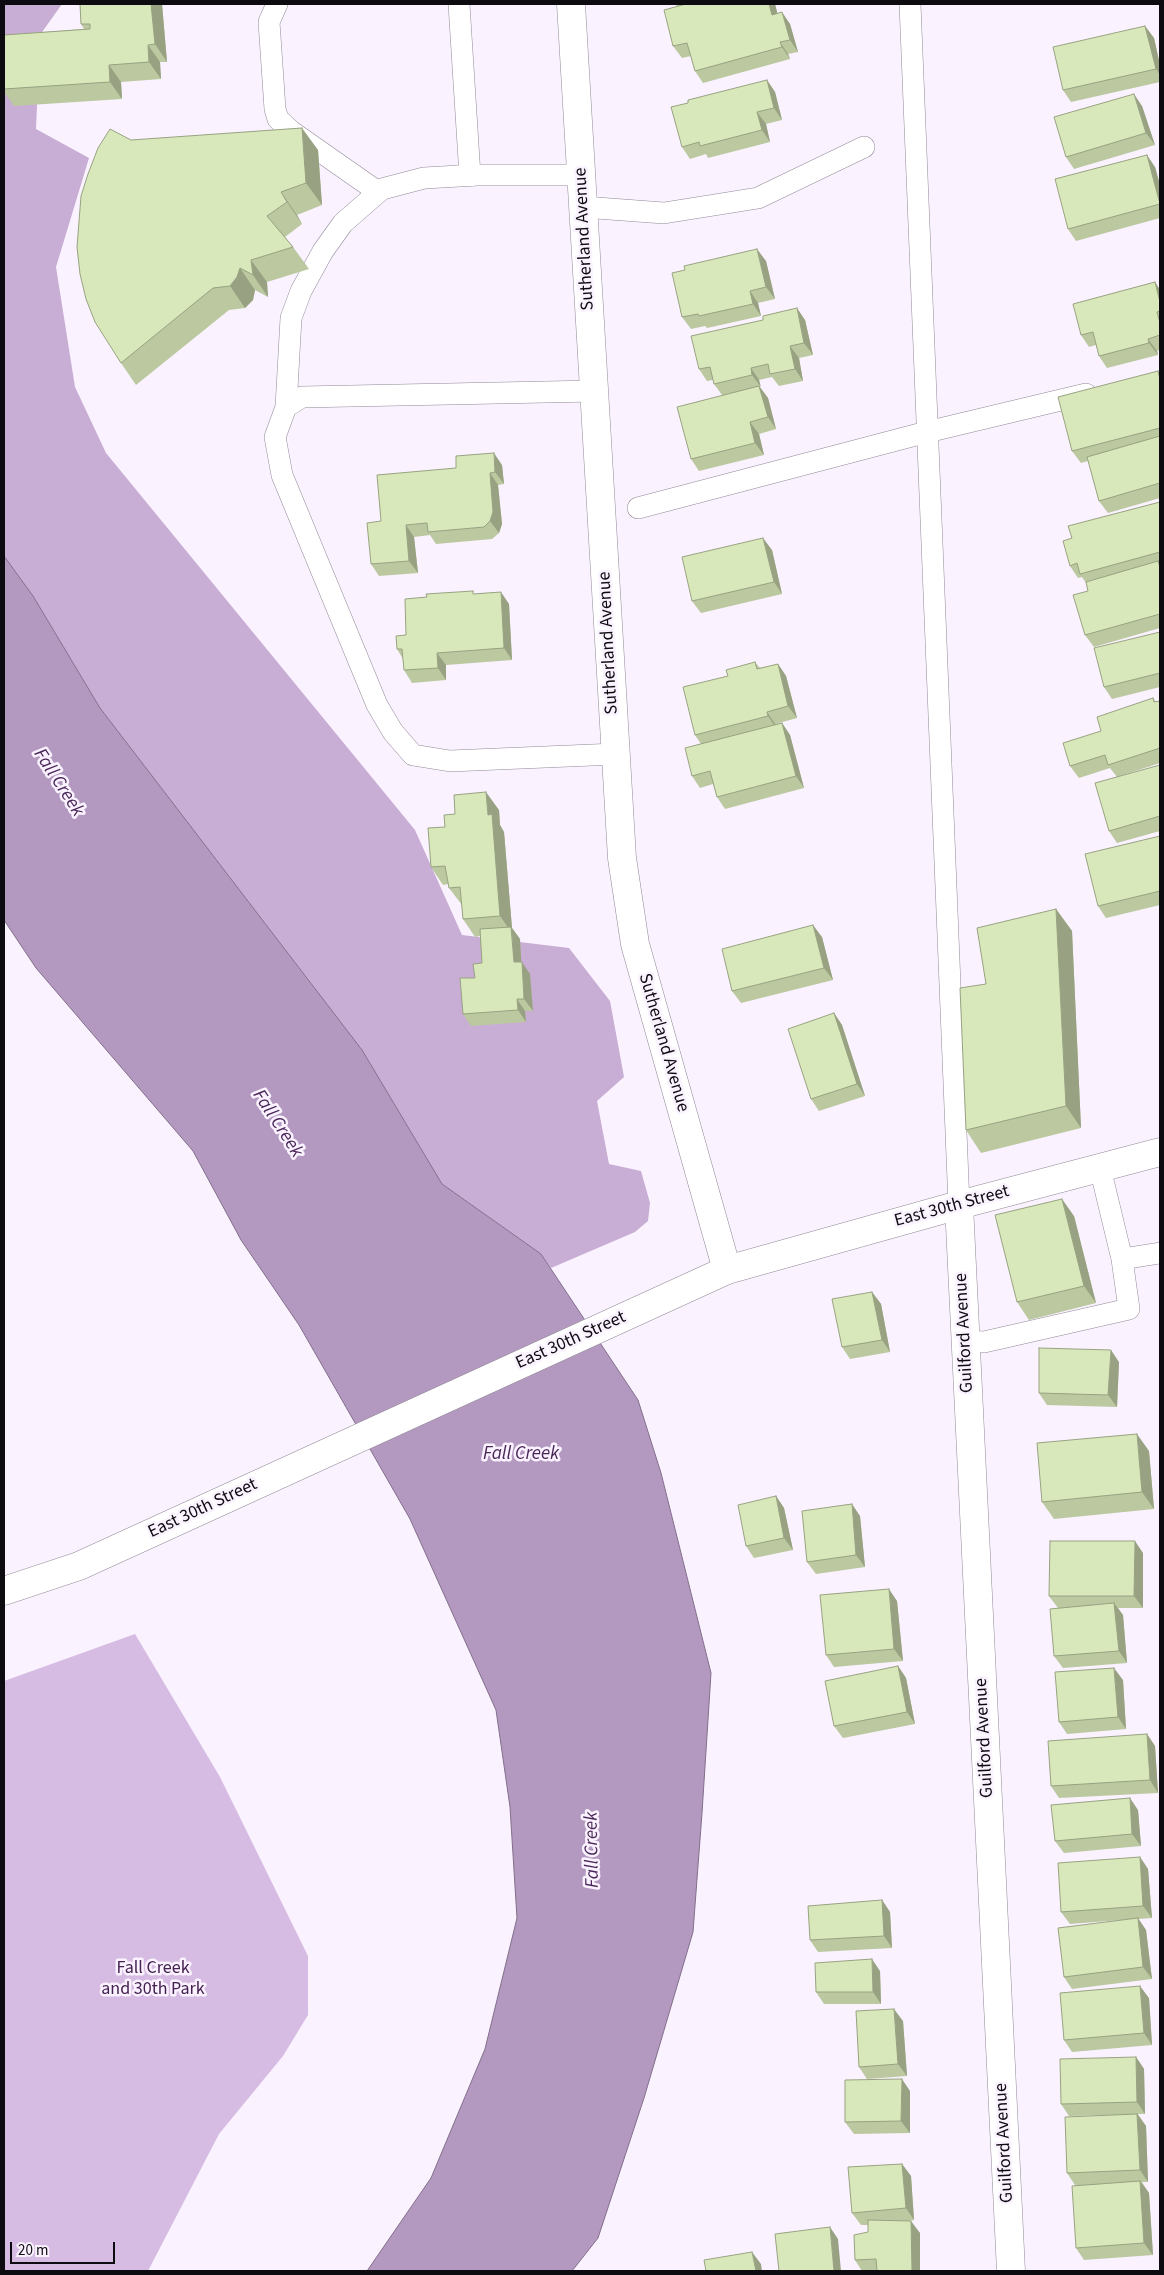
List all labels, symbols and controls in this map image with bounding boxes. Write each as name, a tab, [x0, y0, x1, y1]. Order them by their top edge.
street label: Sutherland Avenue	[570, 167, 600, 311]
street label: Sutherland Avenue	[594, 571, 624, 715]
water label: Fall Creek	[28, 745, 88, 821]
street label: Sutherland Avenue	[633, 971, 693, 1115]
water label: Fall Creek	[247, 1086, 307, 1162]
street label: East 30th Street	[892, 1181, 1012, 1233]
street label: Guilford Avenue	[951, 1273, 979, 1393]
street label: East 30th Street	[513, 1307, 629, 1375]
water label: Fall Creek	[483, 1444, 559, 1466]
street label: East 30th Street	[145, 1474, 261, 1544]
street label: Guilford Avenue	[971, 1678, 999, 1798]
water label: Fall Creek	[581, 1812, 605, 1888]
park label: Fall Creek and 30th Park	[101, 1958, 205, 2000]
street label: Guilford Avenue	[991, 2083, 1019, 2203]
scale bar	[12, 2232, 118, 2264]
text: 20 m	[18, 2240, 48, 2261]

